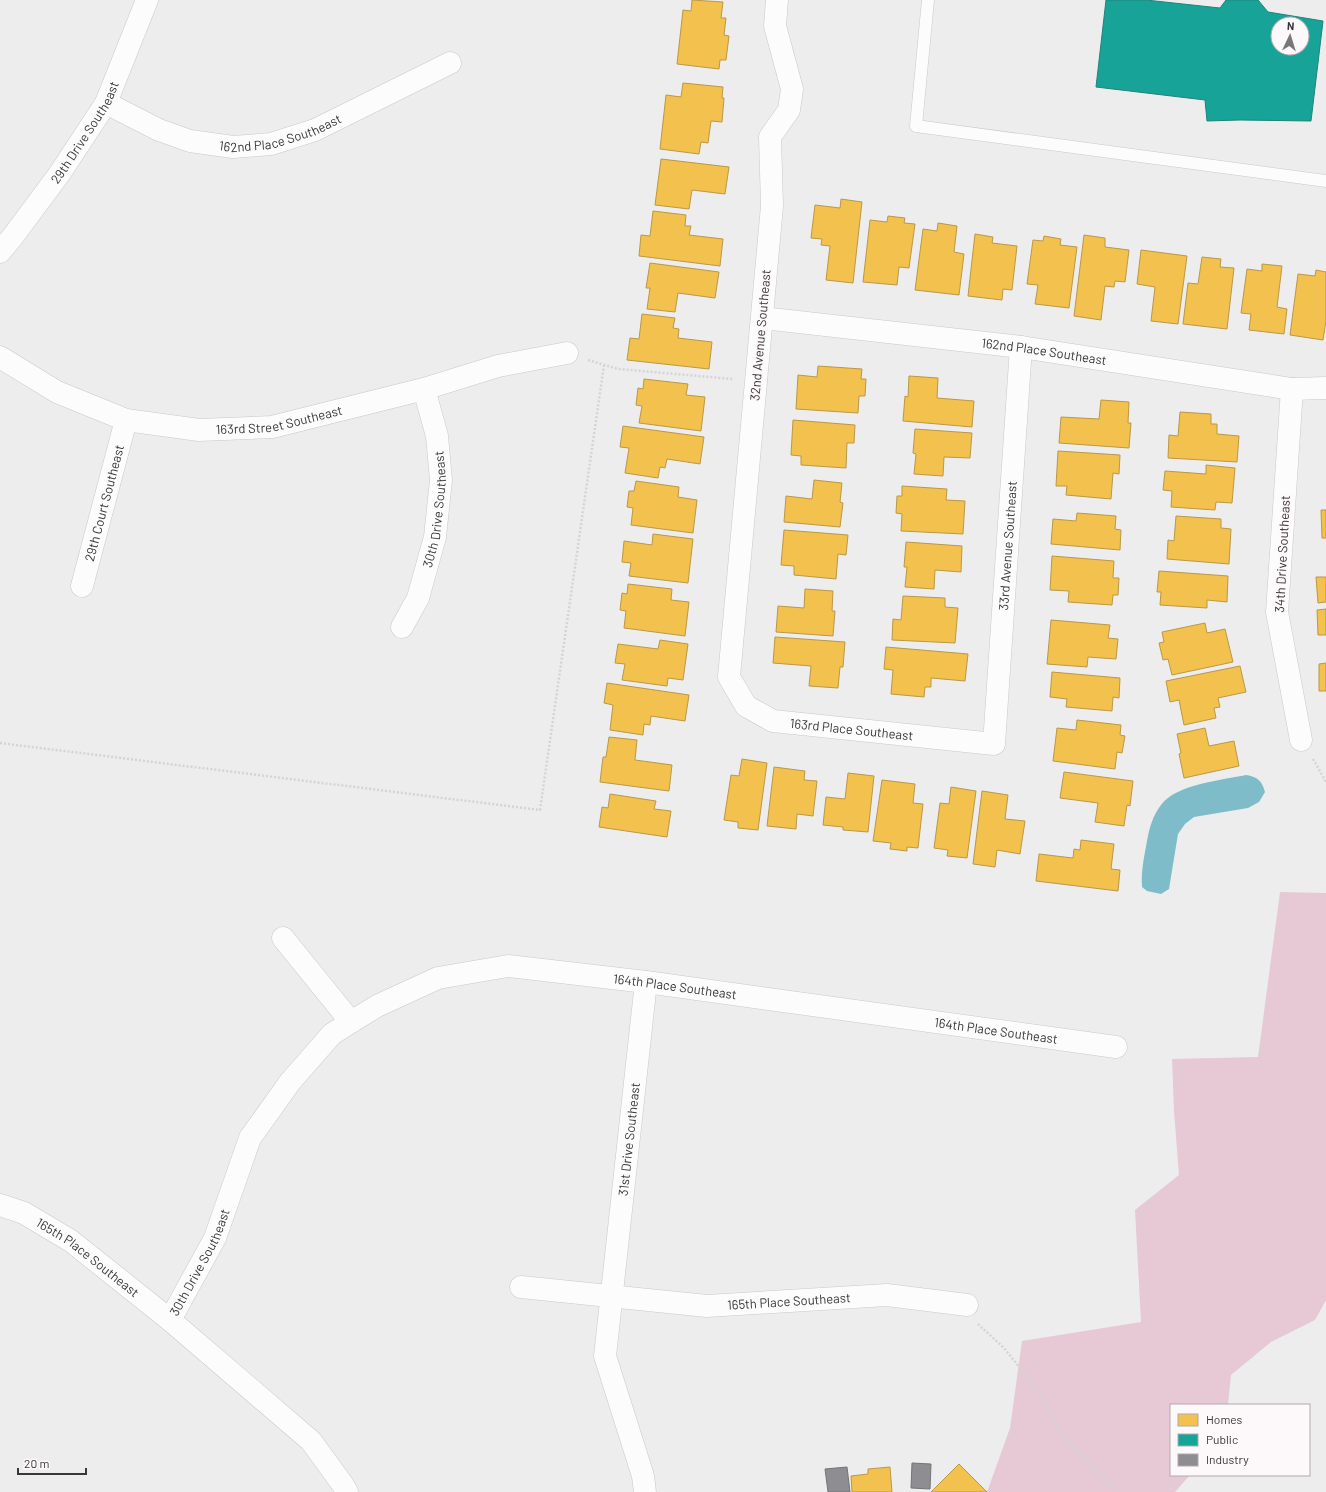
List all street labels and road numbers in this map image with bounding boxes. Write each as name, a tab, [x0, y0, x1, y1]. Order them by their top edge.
street label: 29th Drive Southeast	[47, 79, 122, 187]
street label: 162nd Place Southeast	[218, 110, 344, 155]
street label: 32nd Avenue Southeast	[746, 269, 774, 401]
street label: 162nd Place Southeast	[981, 335, 1108, 368]
street label: 163rd Street Southeast	[215, 402, 344, 437]
street label: 29th Court Southeast	[81, 443, 127, 563]
street label: 30th Drive Southeast	[419, 450, 449, 569]
street label: 33rd Avenue Southeast	[995, 481, 1020, 611]
street label: 34th Drive Southeast	[1271, 495, 1293, 613]
street label: 163rd Place Southeast	[789, 715, 914, 744]
street label: 164th Place Southeast	[612, 970, 738, 1002]
street label: 164th Place Southeast	[933, 1014, 1059, 1047]
street label: 31st Drive Southeast	[615, 1082, 643, 1197]
street label: 30th Drive Southeast	[166, 1207, 233, 1319]
street label: 165th Place Southeast	[33, 1214, 142, 1300]
street label: 165th Place Southeast	[727, 1289, 851, 1313]

